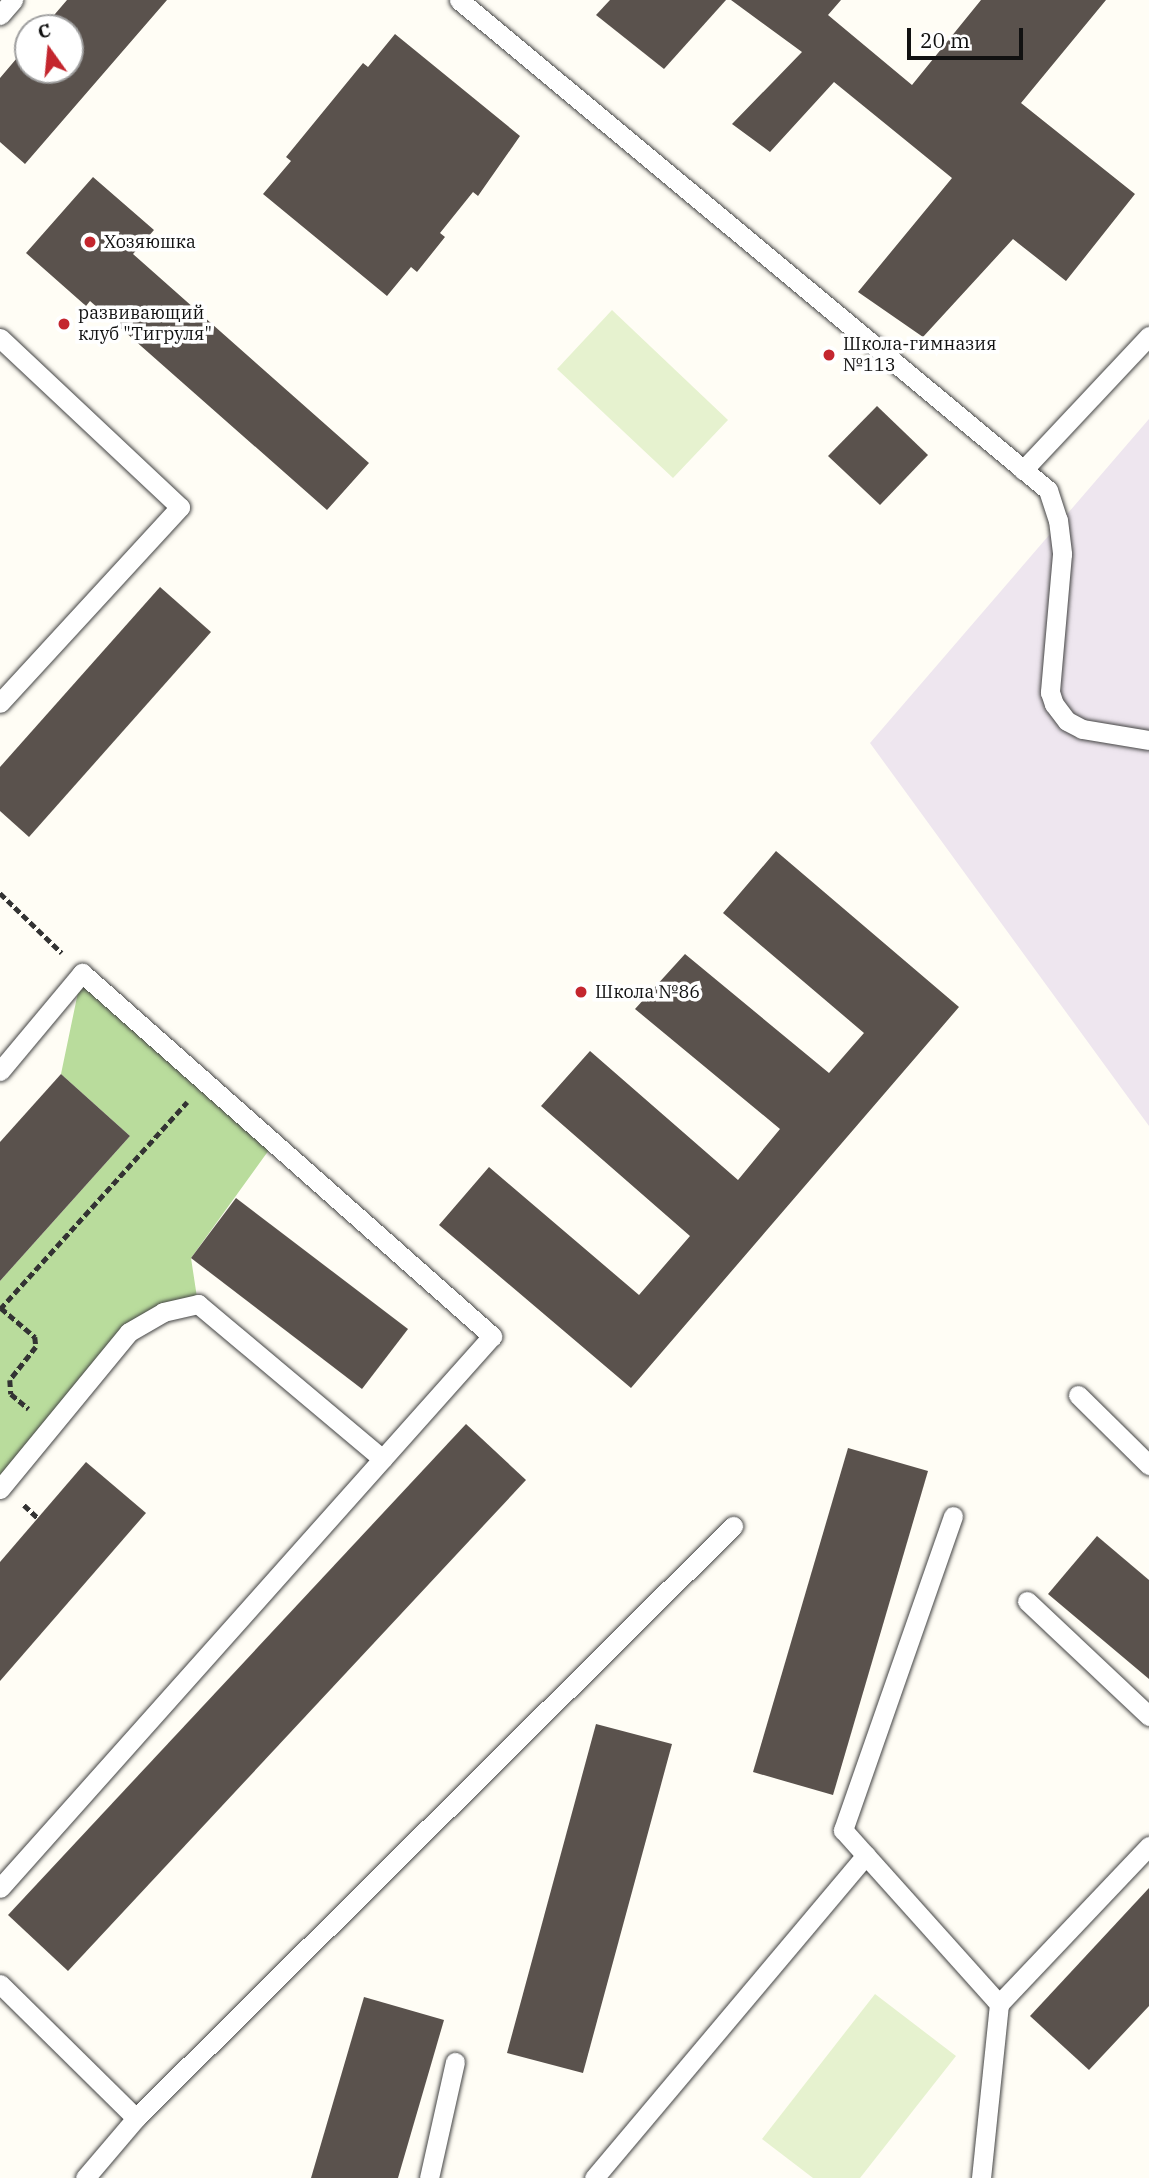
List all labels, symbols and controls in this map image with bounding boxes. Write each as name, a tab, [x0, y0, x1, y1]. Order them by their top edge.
north arrow	[14, 14, 84, 84]
scale bar	[911, 14, 1026, 58]
text: С	[35, 17, 53, 44]
text: 20 m	[920, 26, 970, 54]
place label: Хозяюшка	[104, 231, 196, 253]
marker: Хозяюшка	[82, 234, 98, 250]
place label: развивающий клуб "Тигруля"	[78, 303, 212, 346]
marker: развивающий клуб "Тигруля"	[56, 316, 72, 332]
place label: Школа-гимназия №113	[843, 334, 997, 376]
marker: Школа-гимназия №113	[821, 347, 837, 363]
place label: Школа №86	[595, 981, 700, 1003]
marker: Школа №86	[573, 984, 589, 1000]

